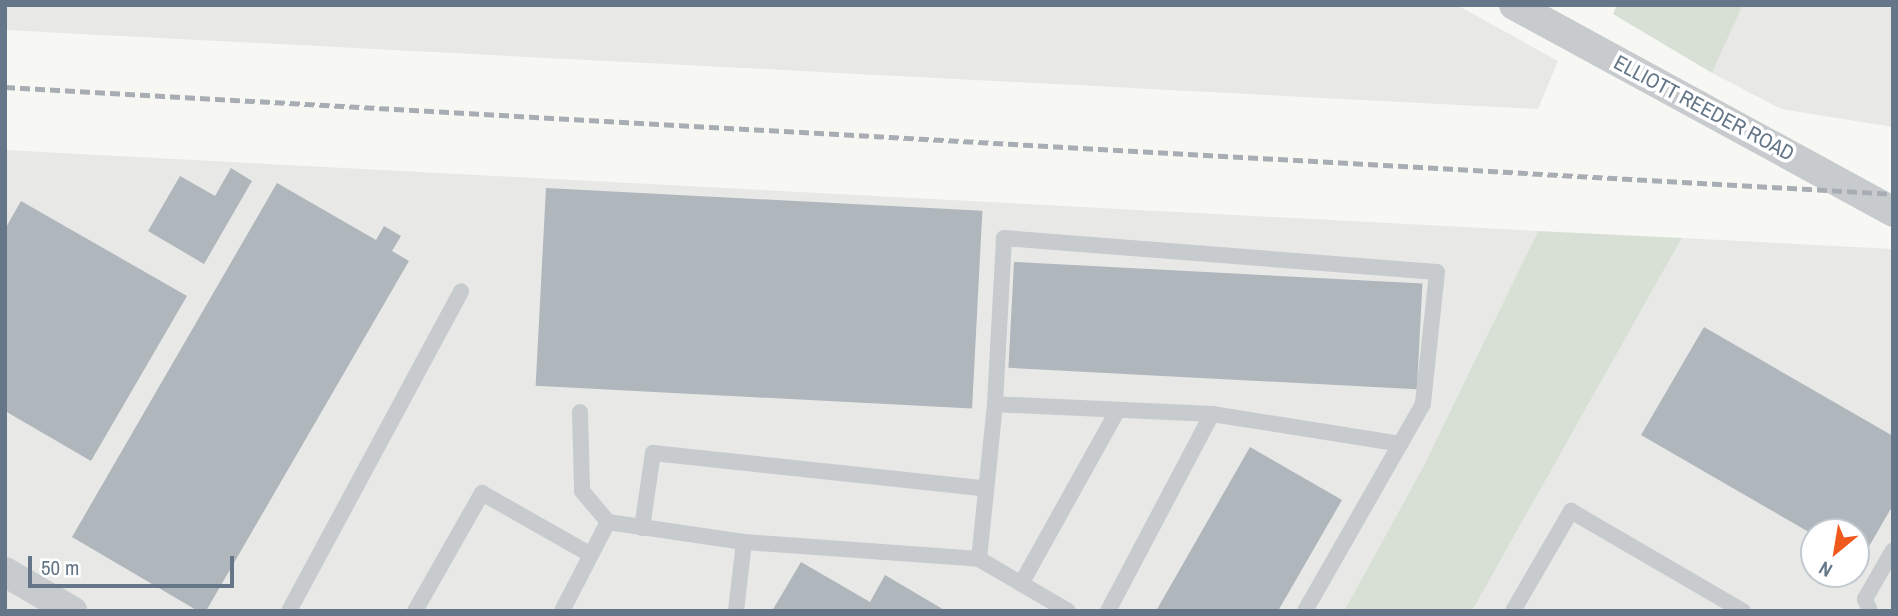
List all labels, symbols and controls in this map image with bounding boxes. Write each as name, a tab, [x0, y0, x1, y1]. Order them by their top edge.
street label: ELLIOTT REEDER ROAD	[1609, 50, 1799, 166]
north arrow	[1800, 518, 1870, 588]
scale bar	[32, 542, 238, 586]
text: 50 m	[41, 553, 79, 582]
text: N	[1814, 555, 1837, 584]

